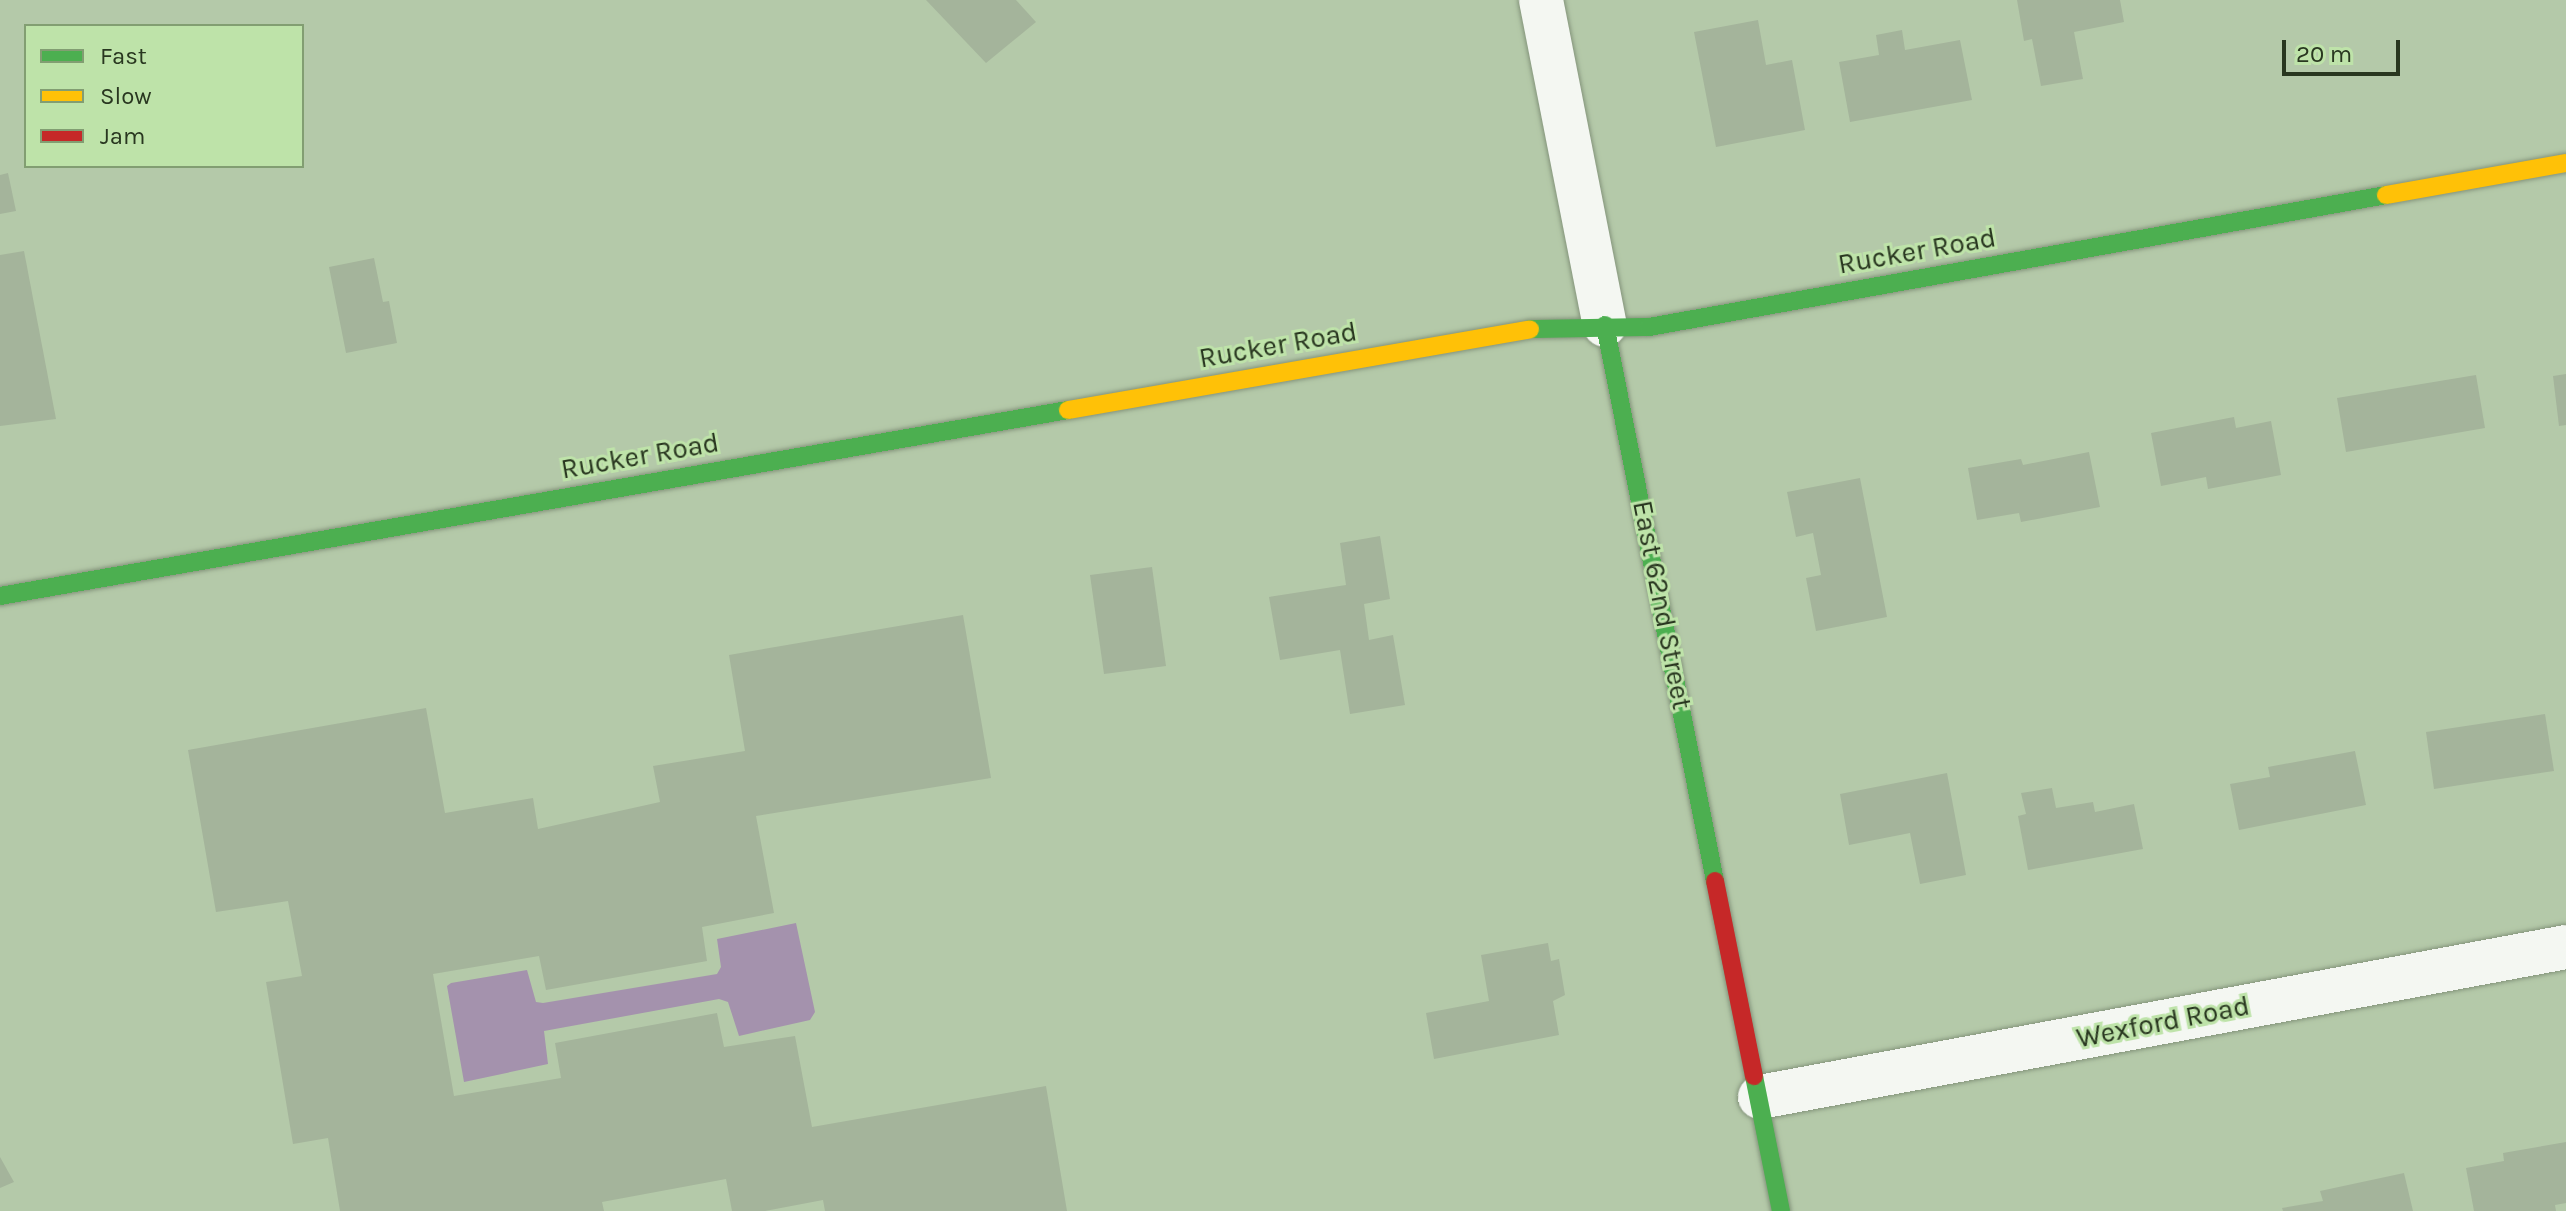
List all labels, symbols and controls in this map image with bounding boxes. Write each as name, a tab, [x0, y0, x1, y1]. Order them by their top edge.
legend	[24, 24, 304, 168]
scale bar	[2286, 24, 2404, 74]
text: 20 m	[2296, 40, 2352, 68]
text: Fast	[100, 42, 147, 70]
text: Slow	[100, 82, 152, 110]
text: Jam	[100, 122, 145, 150]
street label: Rucker Road	[1835, 221, 1999, 281]
street label: Rucker Road	[1196, 315, 1360, 375]
street label: Rucker Road	[558, 426, 722, 486]
street label: East 62nd Street	[1625, 498, 1699, 712]
street label: Wexford Road	[2074, 989, 2252, 1055]

